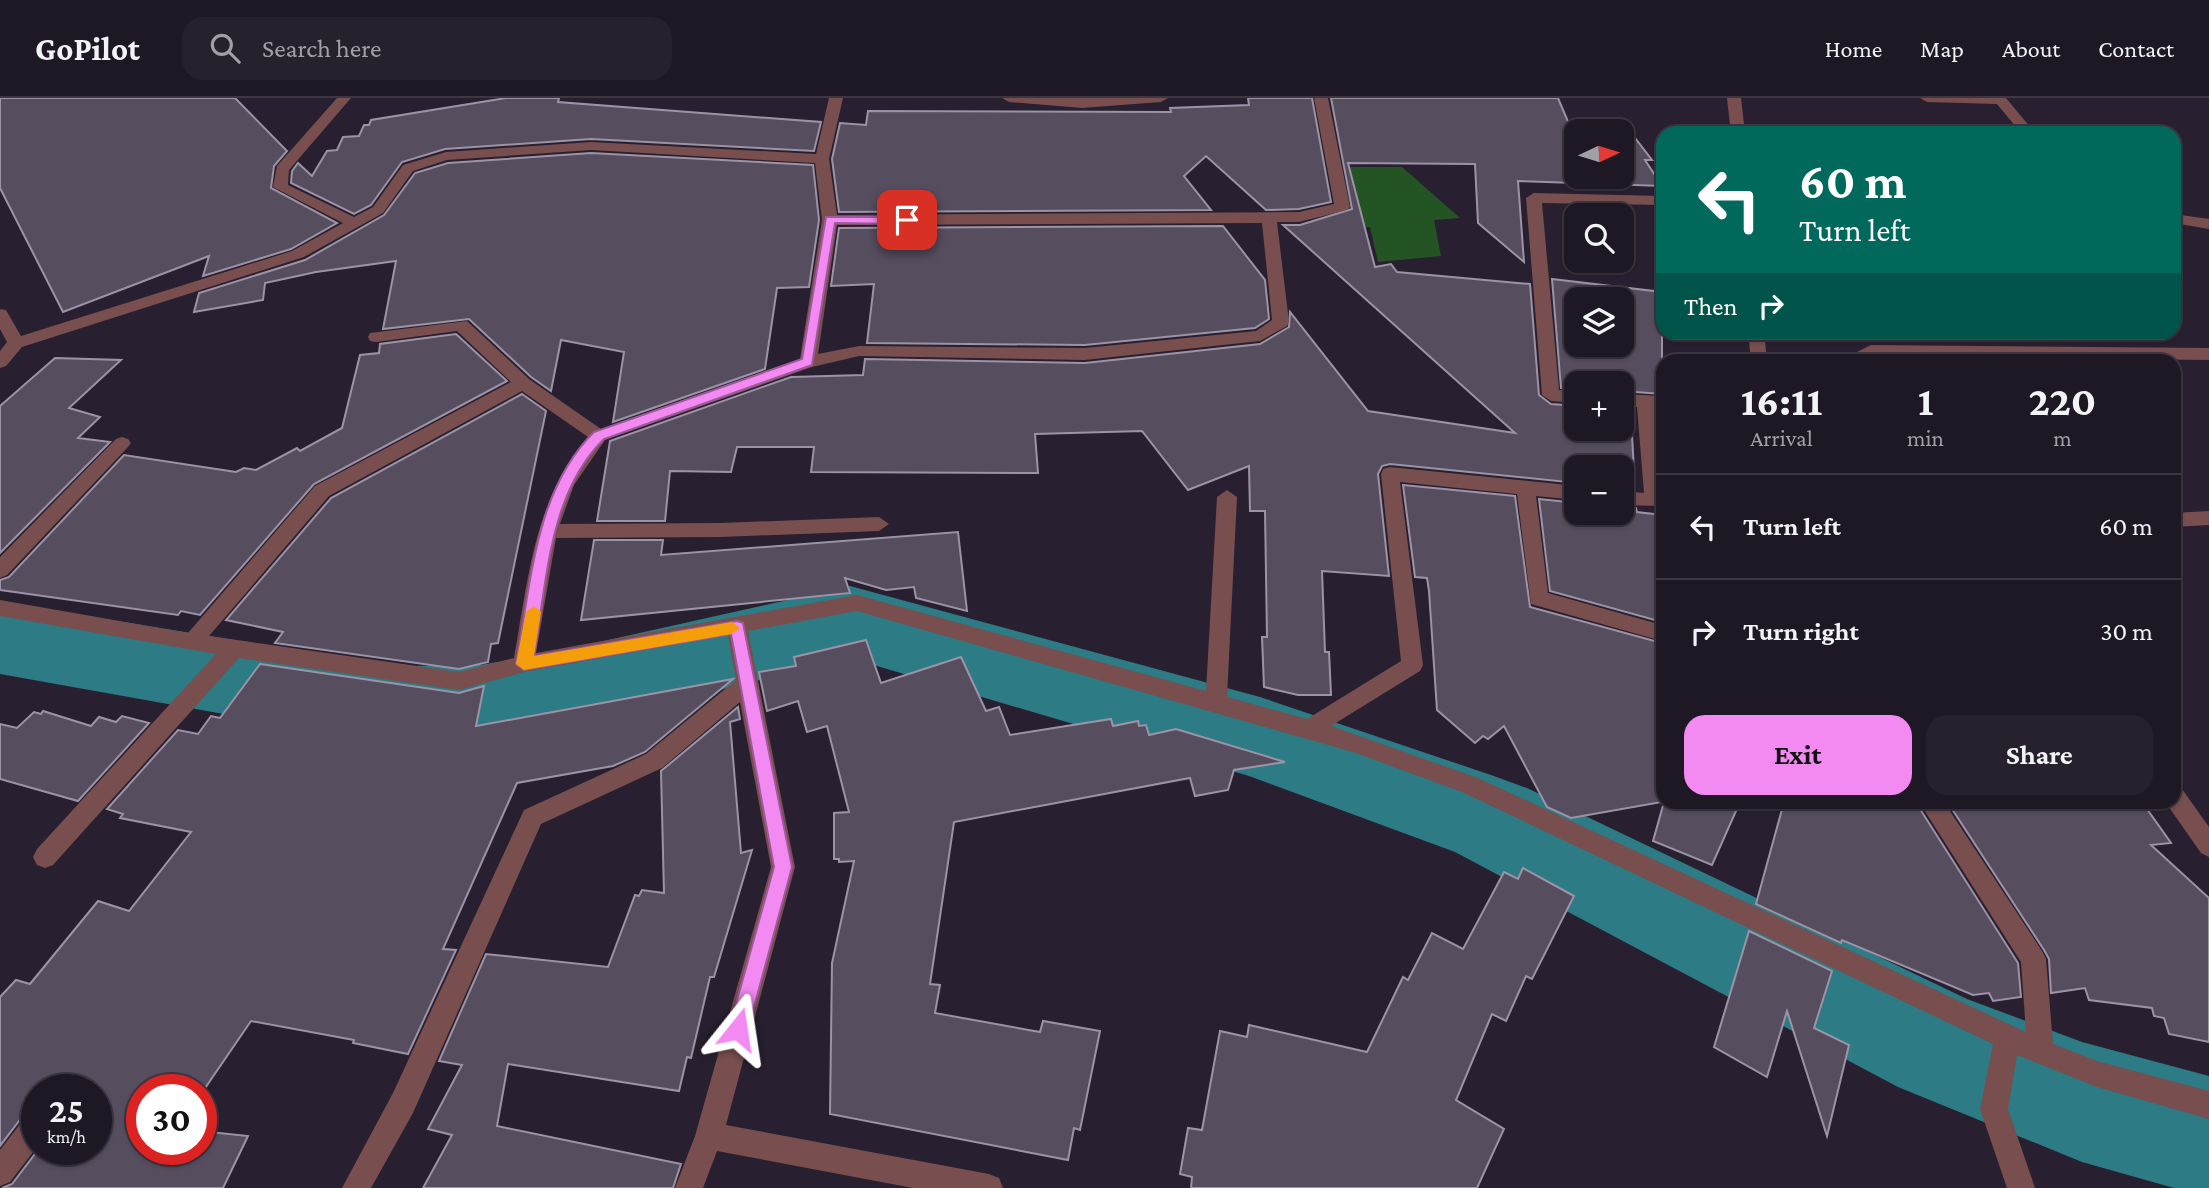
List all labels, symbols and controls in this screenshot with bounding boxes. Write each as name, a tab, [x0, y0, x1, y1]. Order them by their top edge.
search box	[182, 17, 672, 80]
icon: search	[206, 29, 244, 67]
text: GoPilot	[35, 30, 140, 67]
text: Search here	[262, 34, 381, 63]
text: Home	[1825, 35, 1882, 62]
text: Map	[1920, 35, 1964, 62]
text: About	[2002, 35, 2060, 62]
text: Contact	[2098, 35, 2174, 62]
north arrow	[1564, 119, 1634, 189]
map controls	[1564, 119, 1634, 525]
icon: left	[1684, 154, 1775, 245]
text: 60 m	[1799, 154, 1906, 209]
pin	[877, 190, 937, 250]
icon: arrive	[888, 201, 926, 239]
button: search	[1564, 203, 1634, 273]
text: Turn left	[1799, 212, 1910, 248]
button: layers	[1564, 287, 1634, 357]
icon: right	[1752, 287, 1790, 325]
text: Then	[1684, 292, 1738, 321]
button: +	[1564, 371, 1634, 441]
text: 16:11	[1741, 377, 1822, 424]
text: 1	[1918, 377, 1933, 424]
text: 220	[2029, 377, 2096, 424]
text: Arrival	[1750, 425, 1813, 451]
text: min	[1907, 425, 1944, 451]
text: m	[2053, 425, 2072, 451]
button: −	[1564, 455, 1634, 525]
icon: left	[1684, 508, 1722, 546]
text: Turn left	[1743, 512, 1841, 541]
text: 60 m	[2099, 512, 2153, 541]
icon: right	[1684, 613, 1722, 651]
text: Turn right	[1743, 617, 1859, 646]
text: 30 m	[2100, 617, 2153, 646]
button: Exit	[1684, 715, 1912, 795]
button: Share	[1926, 715, 2153, 795]
position arrow	[701, 992, 775, 1066]
speed limit sign: 30	[126, 1074, 217, 1165]
text: 25	[49, 1091, 84, 1130]
text: km/h	[47, 1127, 86, 1147]

